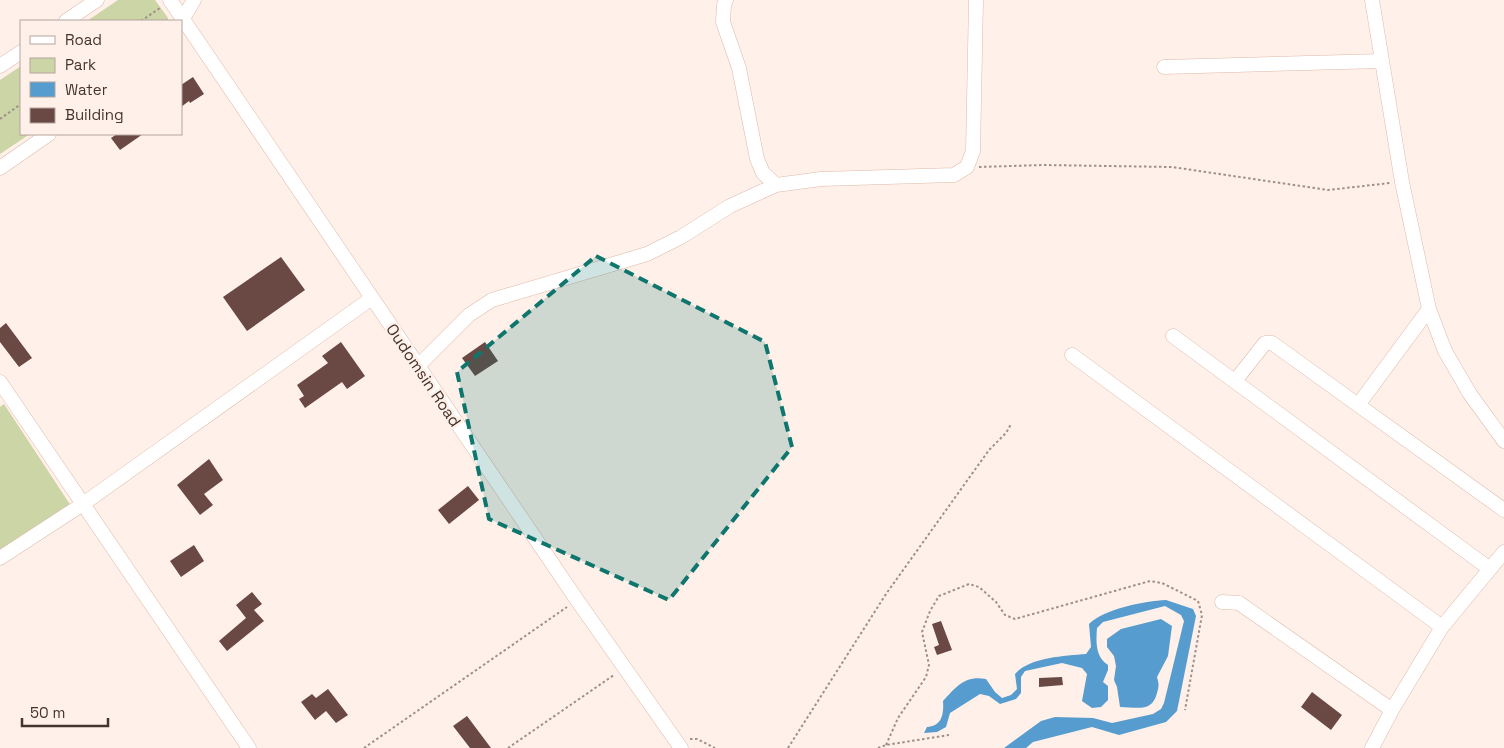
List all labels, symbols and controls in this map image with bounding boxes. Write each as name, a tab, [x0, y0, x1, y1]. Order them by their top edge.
legend	[20, 20, 182, 135]
text: Road	[65, 30, 102, 49]
text: Park	[65, 55, 96, 74]
text: Water	[65, 80, 108, 99]
text: Building	[65, 105, 124, 124]
street label: Oudomsin Road	[381, 320, 466, 431]
scale bar	[22, 696, 109, 728]
text: 50 m	[30, 703, 65, 722]

